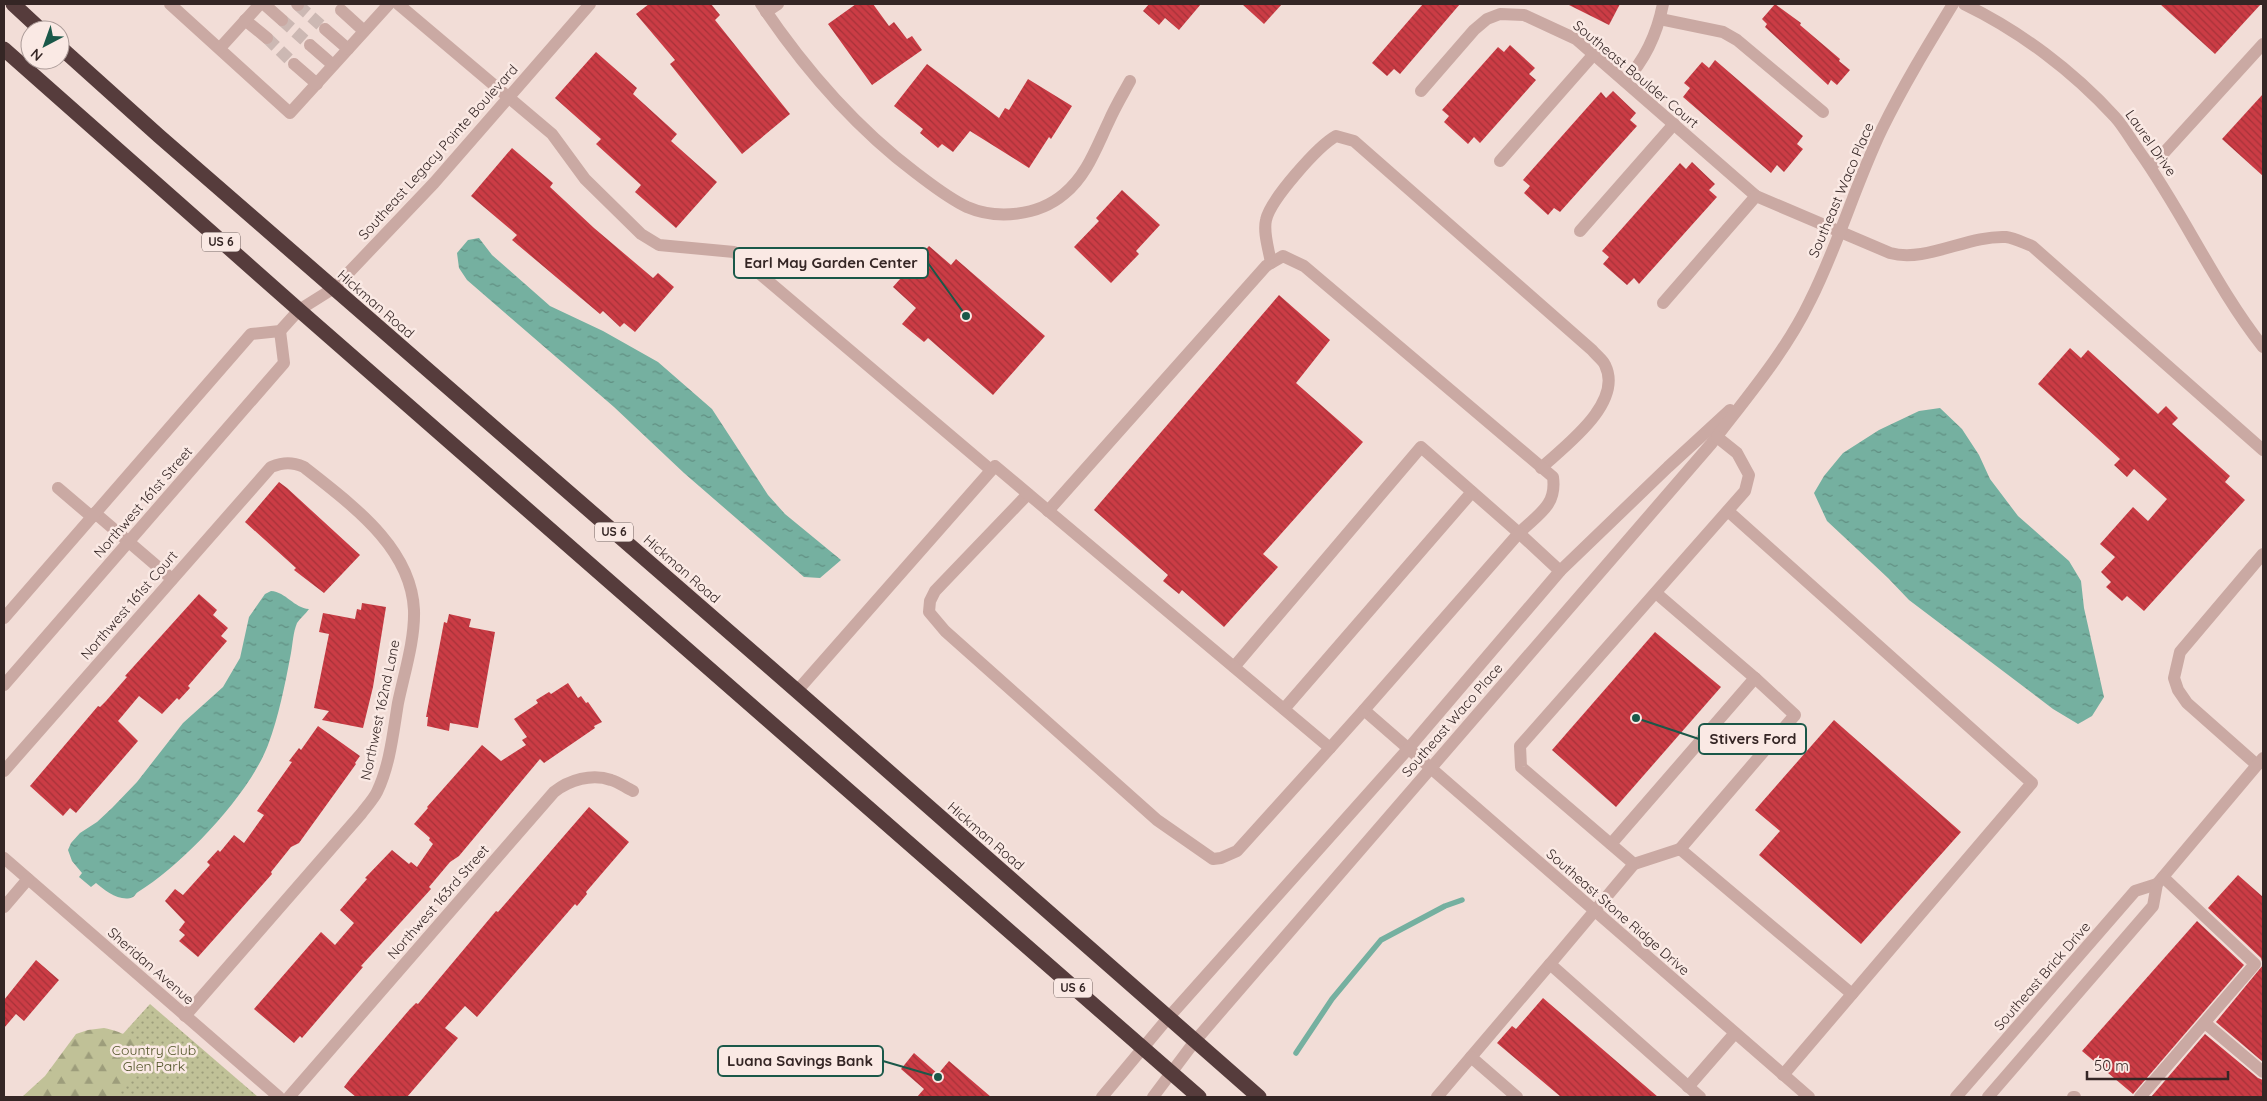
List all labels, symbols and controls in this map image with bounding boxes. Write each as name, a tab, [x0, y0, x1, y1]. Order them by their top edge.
street label: Southeast Boulder Court	[1570, 16, 1703, 132]
north arrow	[20, 20, 70, 70]
text: N	[27, 45, 46, 65]
street label: Southeast Legacy Pointe Boulevard	[354, 60, 522, 244]
street label: Laurel Drive	[2121, 106, 2181, 180]
street label: Southeast Waco Place	[1804, 120, 1878, 260]
road number: US 6	[202, 232, 240, 252]
callout: Earl May Garden Center	[734, 248, 928, 278]
text: Earl May Garden Center	[744, 253, 918, 272]
street label: Hickman Road	[334, 266, 418, 342]
street label: Northwest 161st Street	[90, 443, 196, 561]
road number: US 6	[595, 522, 633, 542]
street label: Hickman Road	[640, 531, 724, 607]
street label: Northwest 161st Court	[77, 546, 182, 663]
street label: Northwest 162nd Lane	[356, 638, 404, 782]
street label: Southeast Waco Place	[1398, 659, 1506, 781]
callout: Stivers Ford	[1699, 724, 1806, 754]
text: Stivers Ford	[1710, 729, 1796, 748]
street label: Hickman Road	[944, 798, 1028, 874]
street label: Northwest 163rd Street	[383, 841, 493, 963]
street label: Southeast Stone Ridge Drive	[1543, 845, 1693, 979]
street label: Southeast Brick Drive	[1990, 918, 2094, 1034]
street label: Sheridan Avenue	[104, 923, 198, 1009]
road number: US 6	[1054, 978, 1092, 998]
park label: Country Club Glen Park	[112, 1041, 196, 1075]
callout: Luana Savings Bank	[718, 1046, 883, 1076]
scale bar	[2087, 1048, 2228, 1080]
text: Luana Savings Bank	[727, 1051, 873, 1070]
text: 50 m	[2094, 1056, 2129, 1075]

